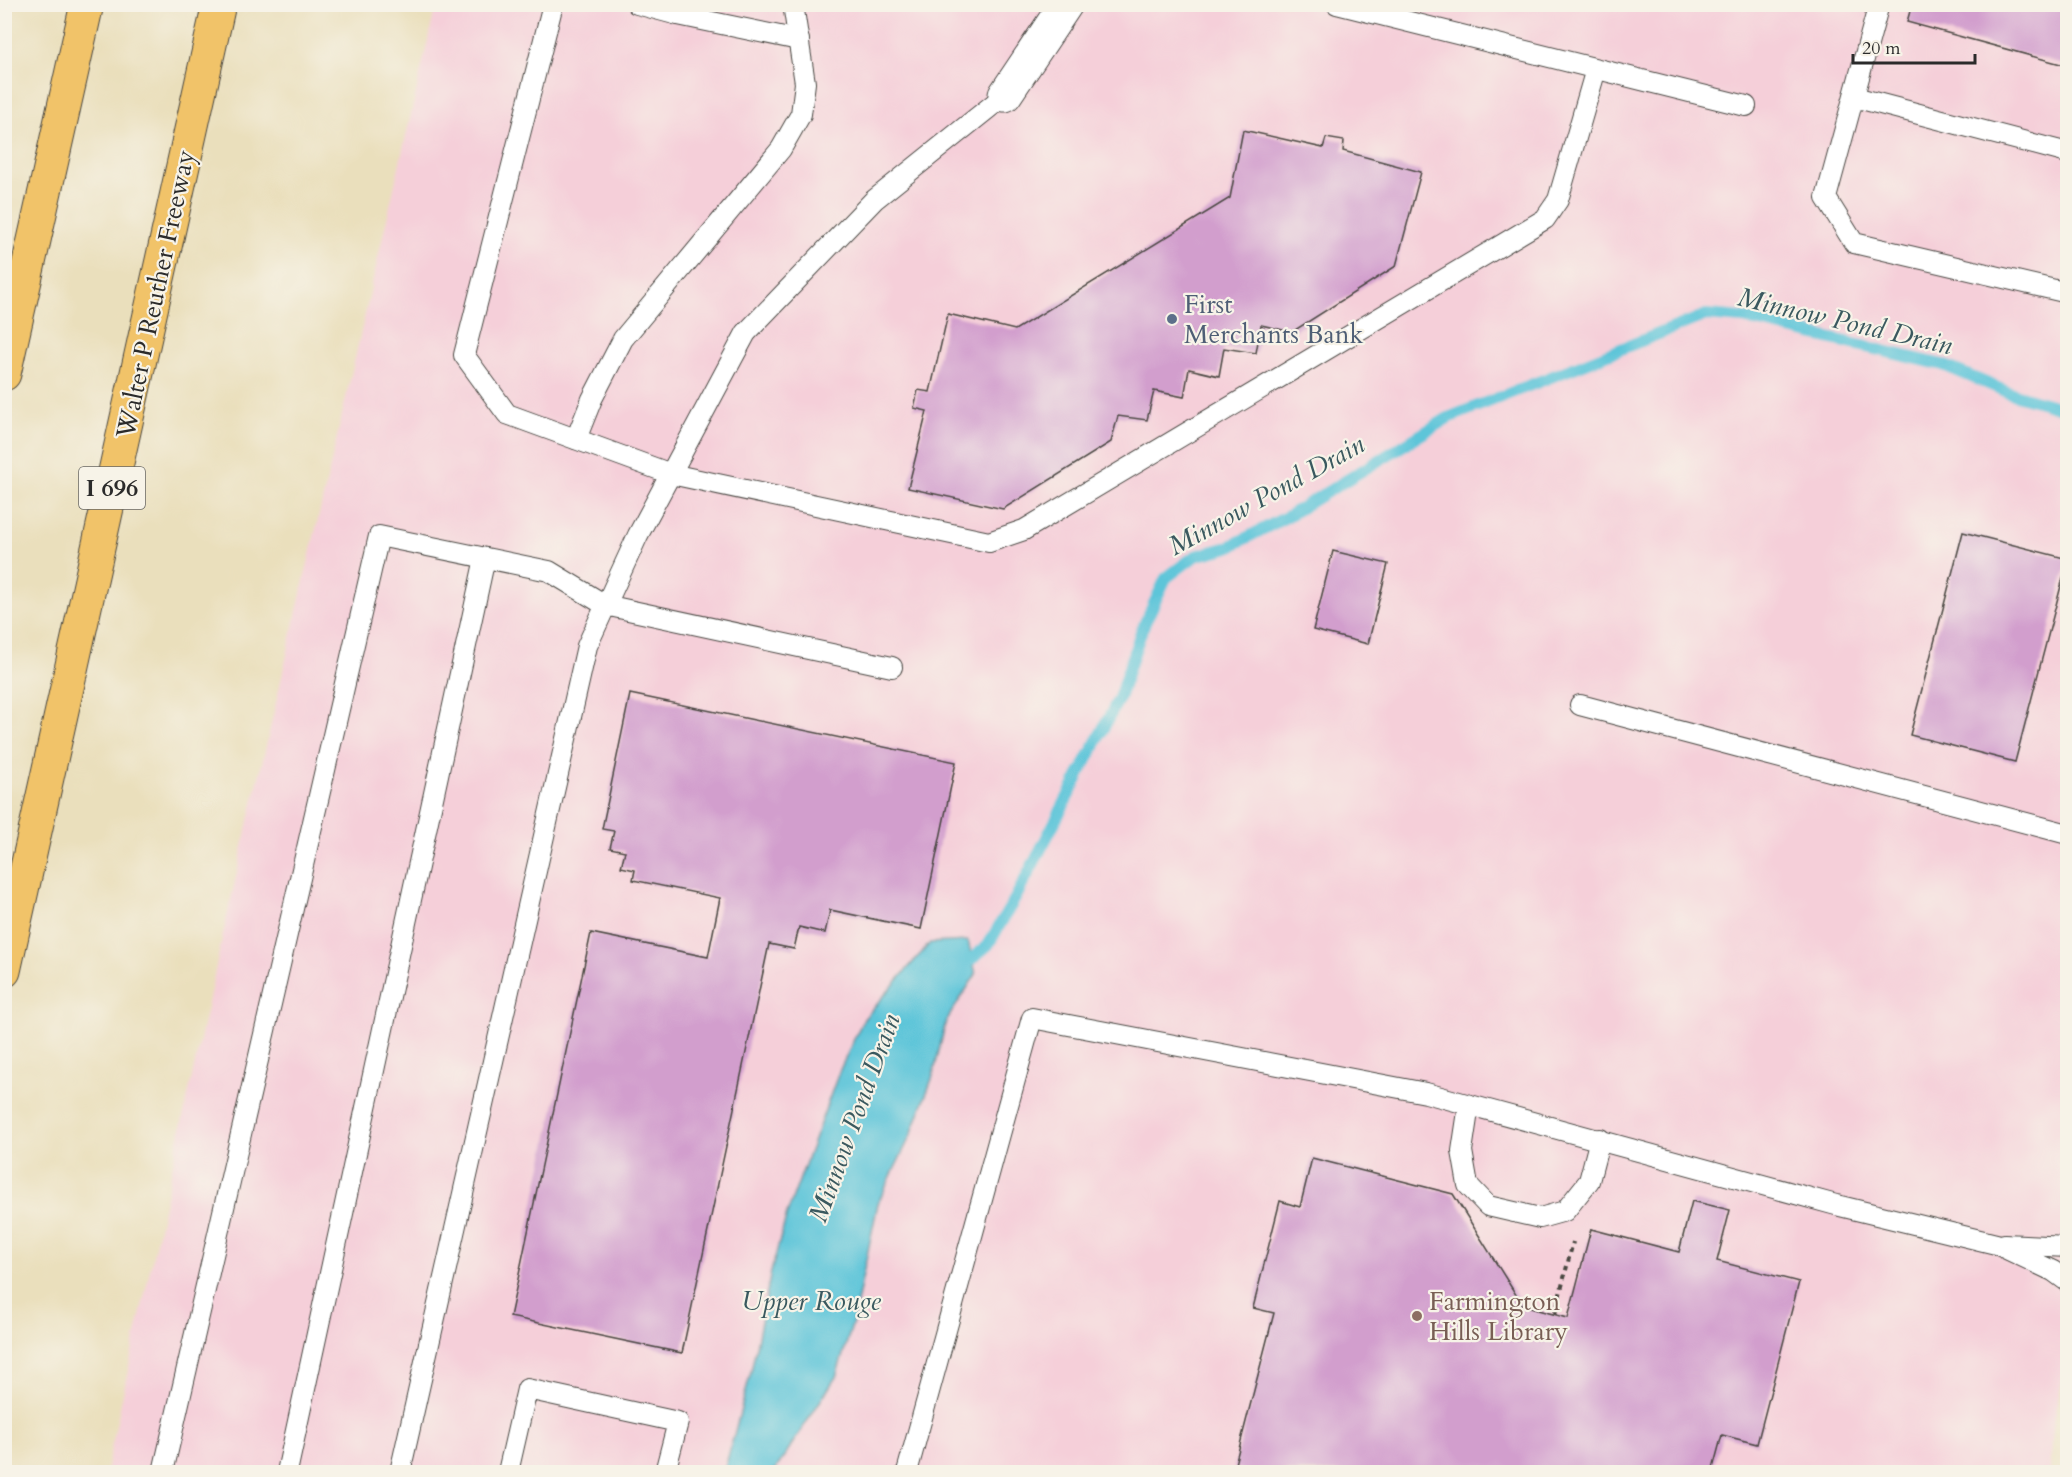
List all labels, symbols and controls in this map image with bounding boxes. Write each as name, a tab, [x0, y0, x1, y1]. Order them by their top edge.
scale bar	[1853, 27, 1974, 65]
text: 20 m	[1862, 36, 1901, 61]
street label: Walter P Reuther Freeway	[108, 146, 203, 443]
water label: Minnow Pond Drain	[1734, 279, 1956, 364]
place label: First Merchants Bank	[1184, 287, 1363, 352]
marker: First Merchants Bank	[1165, 312, 1179, 326]
water label: Minnow Pond Drain	[1161, 426, 1371, 565]
road number: I 696	[79, 467, 145, 509]
water label: Minnow Pond Drain	[800, 1009, 909, 1227]
water label: Upper Rouge	[741, 1283, 882, 1320]
place label: Farmington Hills Library	[1429, 1284, 1568, 1349]
marker: Farmington Hills Library	[1410, 1309, 1424, 1323]

